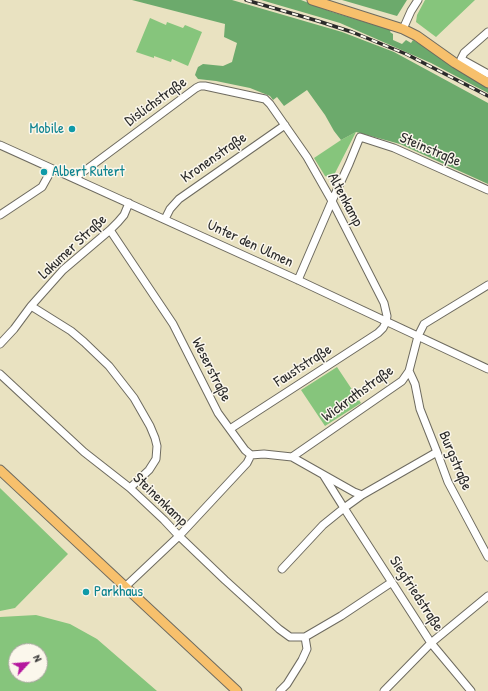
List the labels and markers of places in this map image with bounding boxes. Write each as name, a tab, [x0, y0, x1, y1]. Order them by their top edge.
place label: Mobile	[30, 120, 64, 138]
marker: Mobile	[67, 124, 77, 134]
place label: Albert Rutert	[52, 163, 125, 181]
marker: Albert Rutert	[39, 167, 49, 177]
place label: Parkhaus	[94, 583, 143, 601]
marker: Parkhaus	[81, 587, 91, 597]

